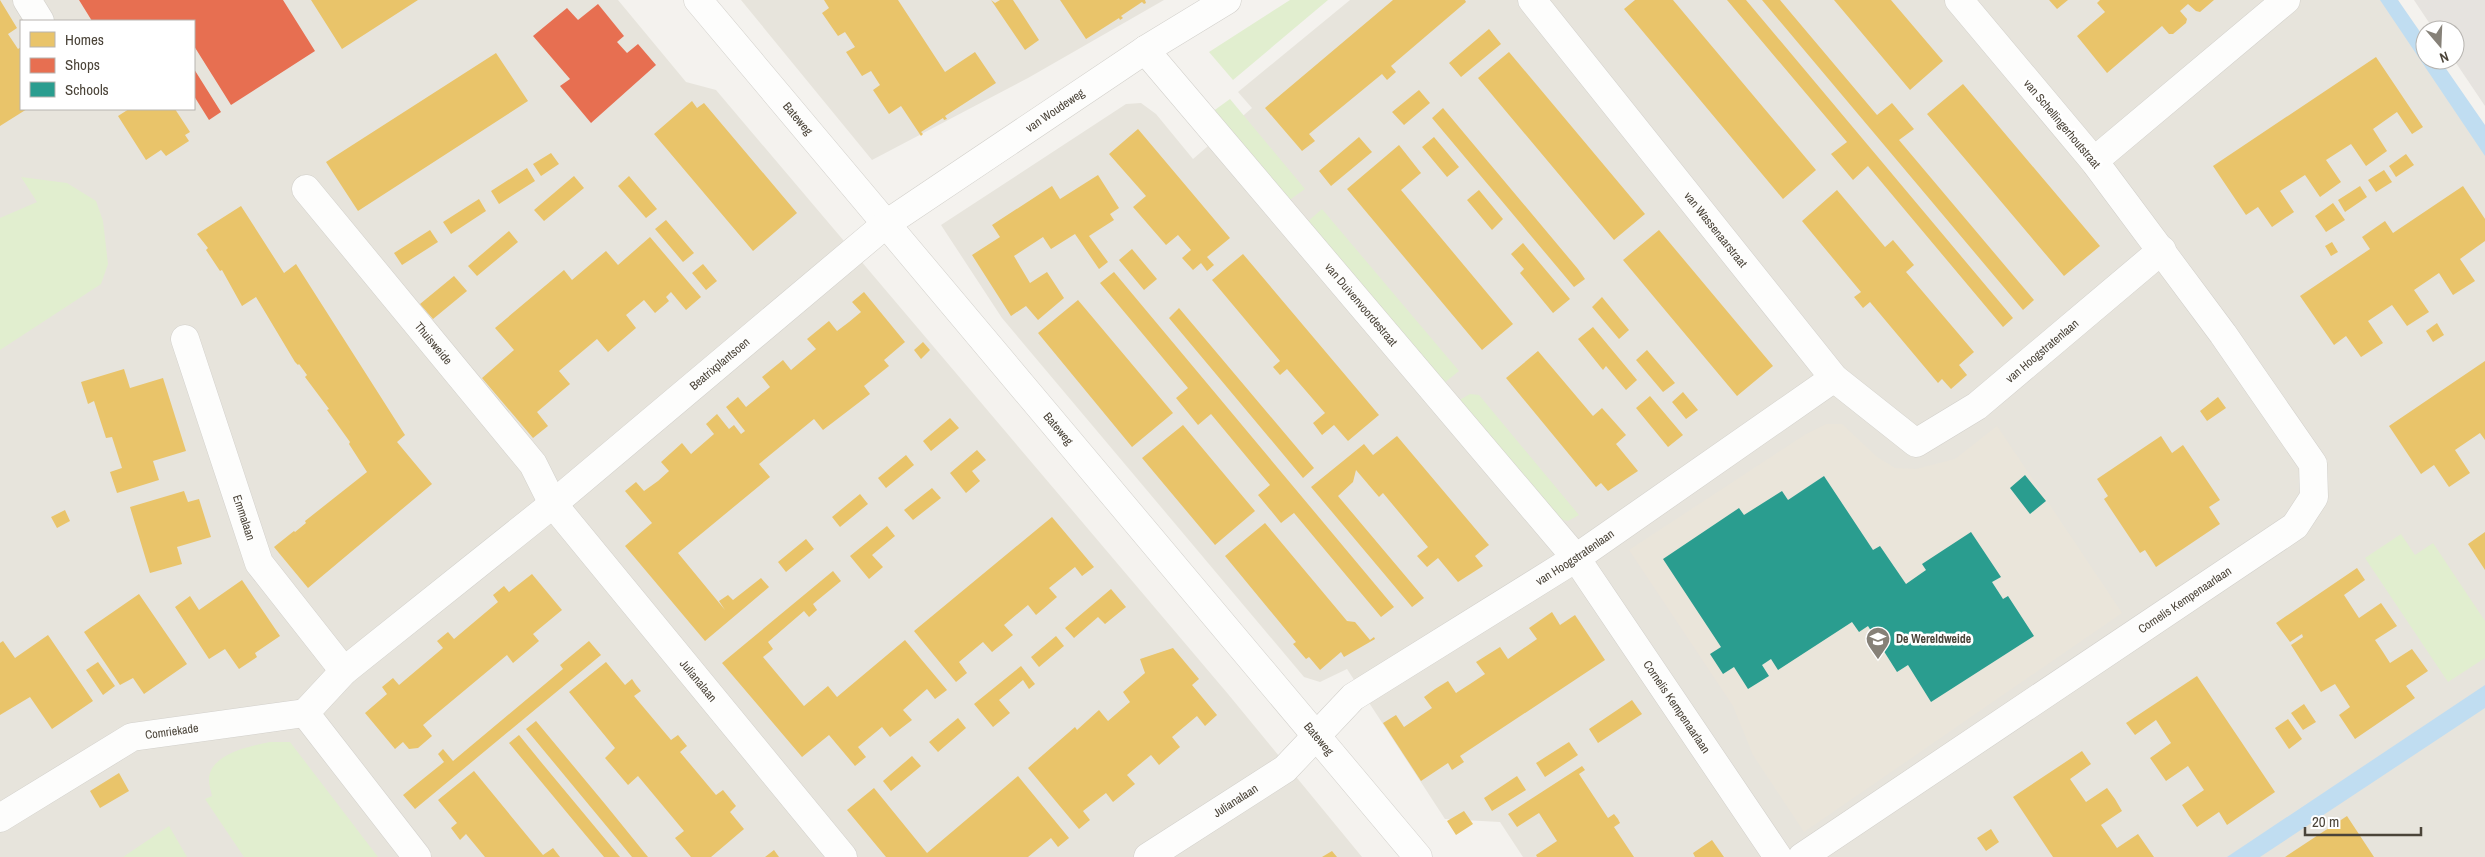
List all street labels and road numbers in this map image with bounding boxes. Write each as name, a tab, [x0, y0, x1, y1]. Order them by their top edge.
street label: van Schellingerhoutstraat	[2020, 76, 2104, 172]
street label: van Woudeweg	[1022, 85, 1088, 136]
street label: Bateweg	[779, 99, 817, 139]
street label: van Wassenaarstraat	[1680, 188, 1751, 271]
street label: van Duivenvoordestraat	[1321, 260, 1401, 350]
street label: van Hoogstratenlaan	[2002, 316, 2082, 387]
street label: Thuisweide	[411, 318, 456, 368]
street label: Beatrixplantsoen	[686, 334, 753, 394]
street label: Bateweg	[1040, 409, 1077, 449]
street label: Emmalaan	[229, 493, 259, 542]
street label: van Hoogstratenlaan	[1533, 526, 1617, 589]
street label: Cornelis Kempenaarlaan	[2135, 563, 2234, 637]
street label: Julianalaan	[676, 656, 720, 705]
street label: Cornelis Kempenaarlaan	[1639, 657, 1714, 757]
street label: Bateweg	[1300, 719, 1338, 759]
street label: Comriekade	[144, 720, 199, 743]
street label: Julianalaan	[1210, 780, 1261, 821]

